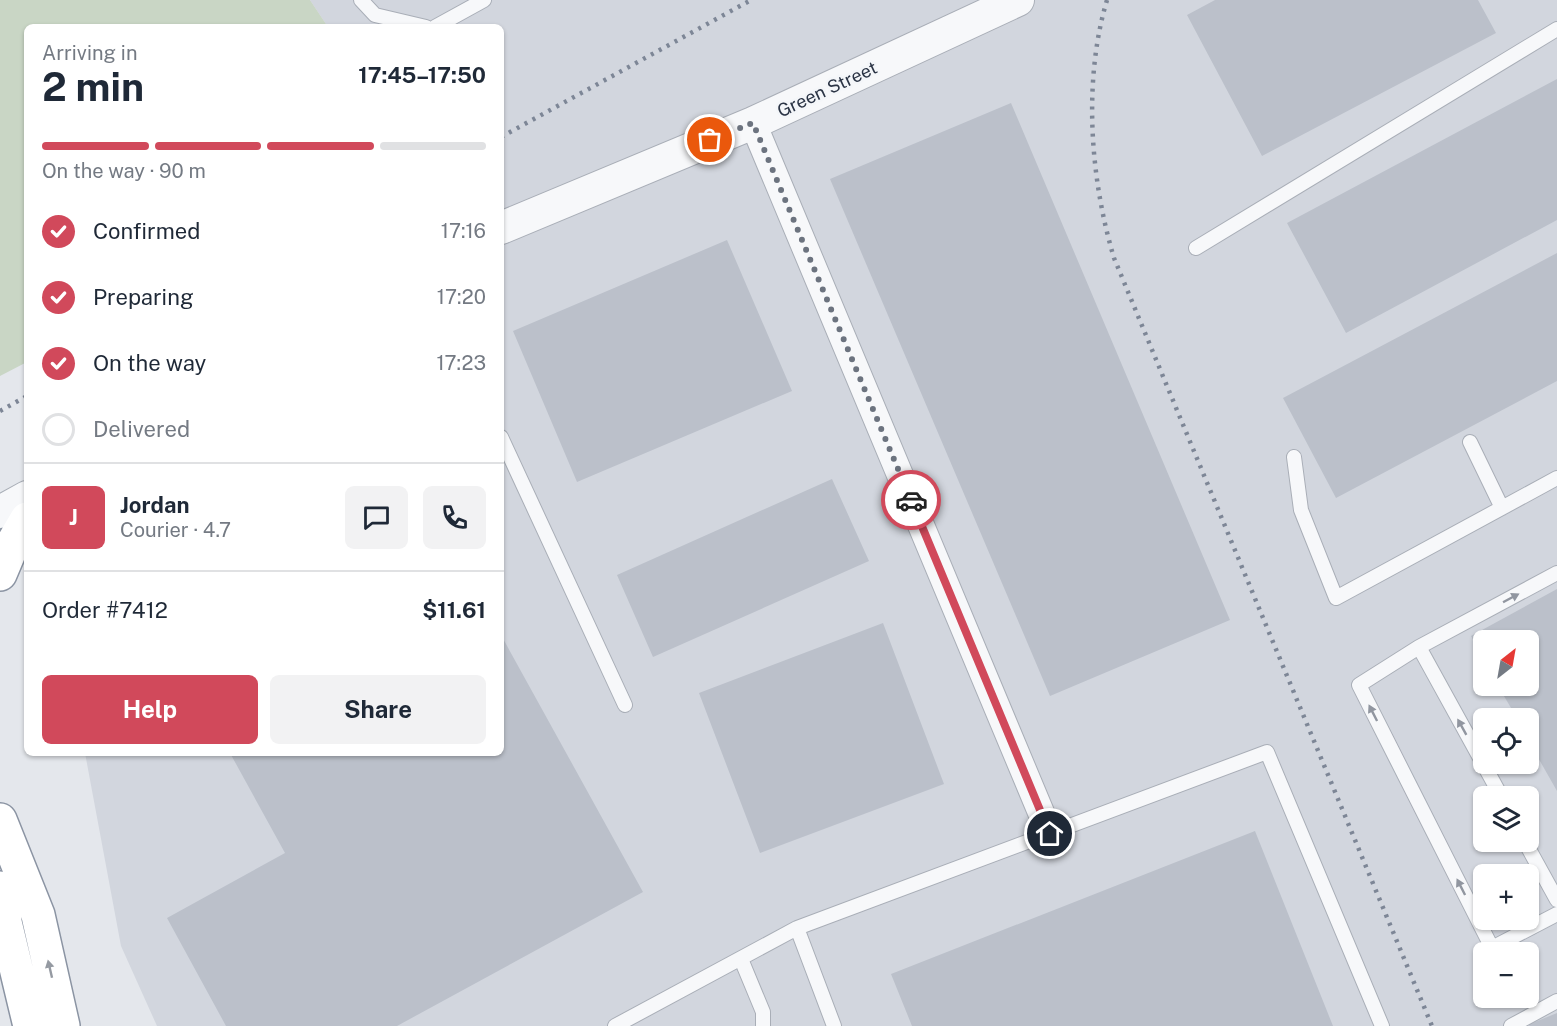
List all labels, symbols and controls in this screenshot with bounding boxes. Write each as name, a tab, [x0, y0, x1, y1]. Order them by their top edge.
text: Arriving in	[42, 41, 137, 65]
street label: Green Street	[774, 57, 880, 121]
text: 17:45–17:50	[358, 62, 486, 88]
text: 2 min	[42, 64, 144, 110]
pin	[684, 114, 735, 165]
icon: bag	[693, 123, 726, 156]
text: On the way · 90 m	[42, 159, 206, 183]
icon: check	[42, 215, 75, 248]
text: Confirmed	[93, 218, 200, 244]
text: 17:16	[441, 219, 486, 243]
icon: check	[42, 281, 75, 314]
text: Preparing	[93, 284, 194, 310]
text: 17:20	[437, 285, 486, 309]
icon: check	[42, 347, 75, 380]
text: On the way	[93, 350, 206, 376]
text: 17:23	[436, 351, 486, 375]
text: Delivered	[93, 416, 190, 442]
courier	[881, 470, 941, 530]
icon: car	[895, 484, 928, 517]
button: chat	[345, 486, 408, 549]
button: phone	[423, 486, 486, 549]
text: Jordan	[120, 492, 189, 518]
text: J	[69, 504, 78, 530]
text: Courier · 4.7	[120, 518, 231, 542]
one-way arrow	[1502, 593, 1519, 603]
text: Order #7412	[42, 597, 168, 623]
text: $11.61	[422, 597, 486, 623]
north arrow	[1473, 630, 1539, 696]
map controls	[1473, 630, 1539, 1008]
button: Help	[42, 675, 258, 744]
button: Share	[270, 675, 486, 744]
one-way arrow	[1368, 704, 1378, 721]
button: locate	[1473, 708, 1539, 774]
one-way arrow	[1457, 718, 1467, 735]
button: layers	[1473, 786, 1539, 852]
pin	[1024, 808, 1075, 859]
icon: home	[1033, 817, 1066, 850]
button: +	[1473, 864, 1539, 930]
one-way arrow	[1456, 878, 1466, 895]
button: −	[1473, 942, 1539, 1008]
one-way arrow	[45, 960, 55, 978]

